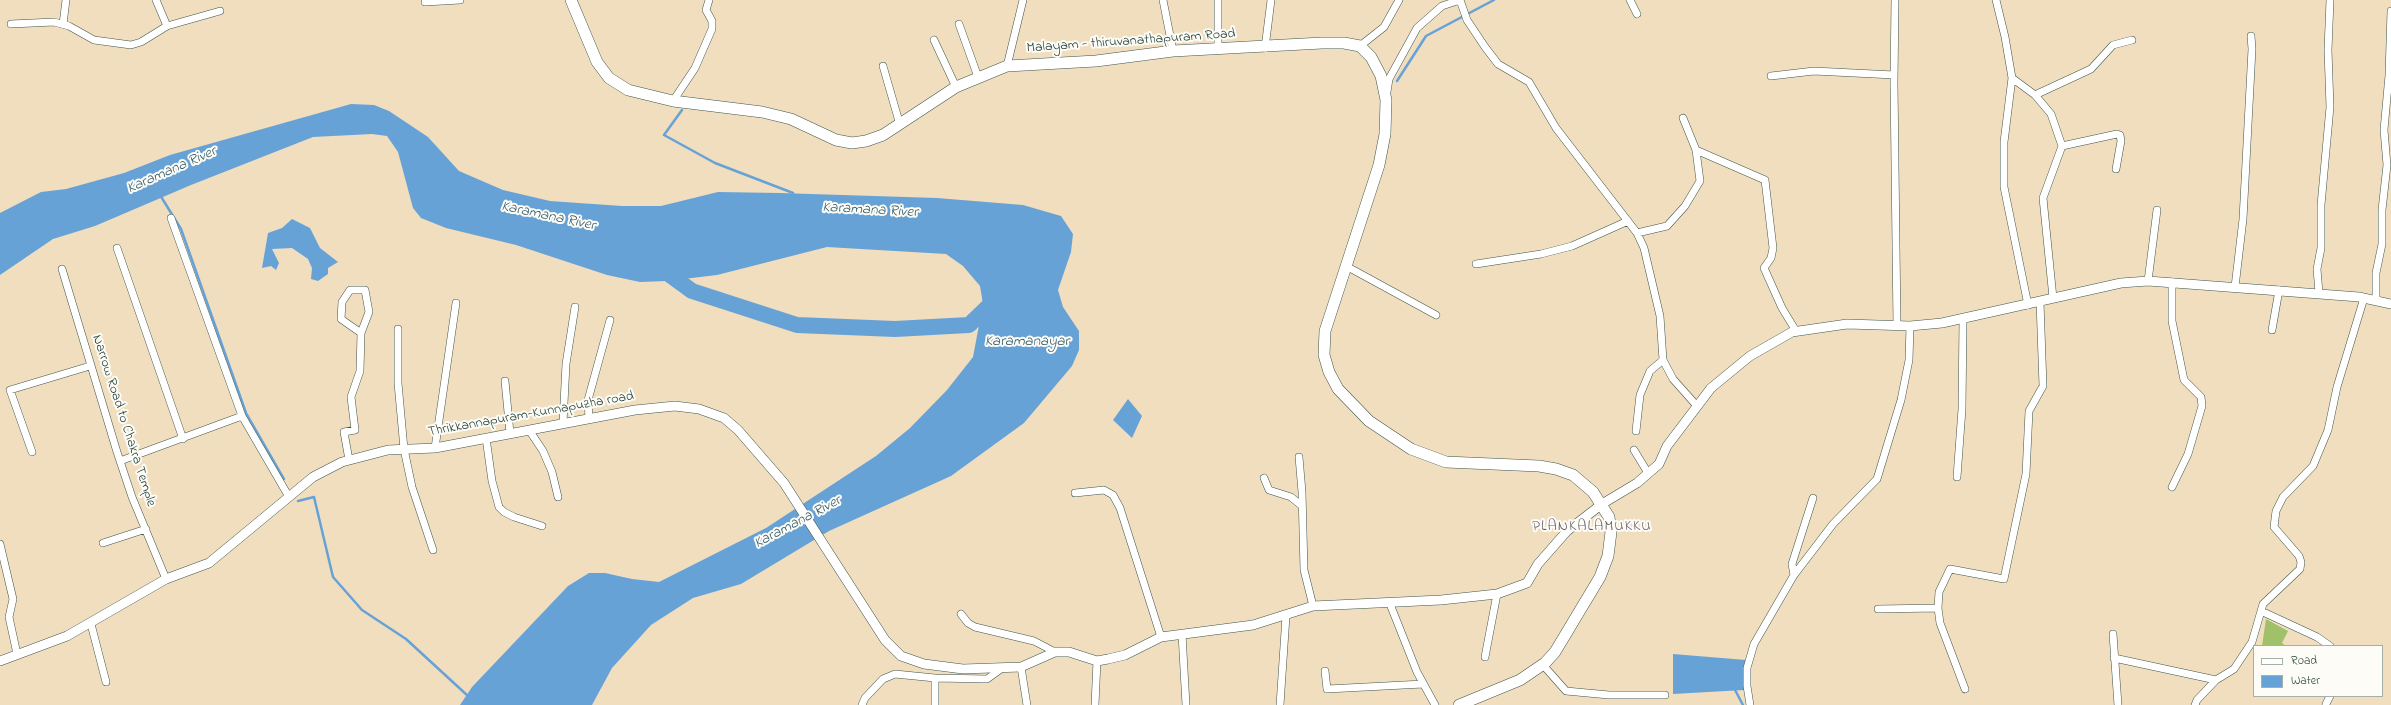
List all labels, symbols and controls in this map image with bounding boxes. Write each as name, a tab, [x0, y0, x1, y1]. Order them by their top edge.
street label: Malayam - thiruvanathapuram Road	[1026, 26, 1236, 58]
water label: Karamana River	[125, 143, 219, 199]
water label: Karamana River	[499, 198, 597, 236]
water label: Karamana River	[822, 200, 918, 222]
street label: Narrow Road to Chakra Temple	[87, 333, 159, 509]
water label: Karamanayar	[985, 334, 1069, 352]
street label: Thrikkannapuram-Kunnapuzha road	[427, 389, 635, 441]
water label: Karamana River	[752, 493, 844, 553]
district label: PLANKALAMUKKU	[1532, 519, 1652, 537]
legend	[2253, 645, 2383, 697]
text: Road	[2291, 652, 2317, 670]
text: Water	[2291, 672, 2320, 690]

